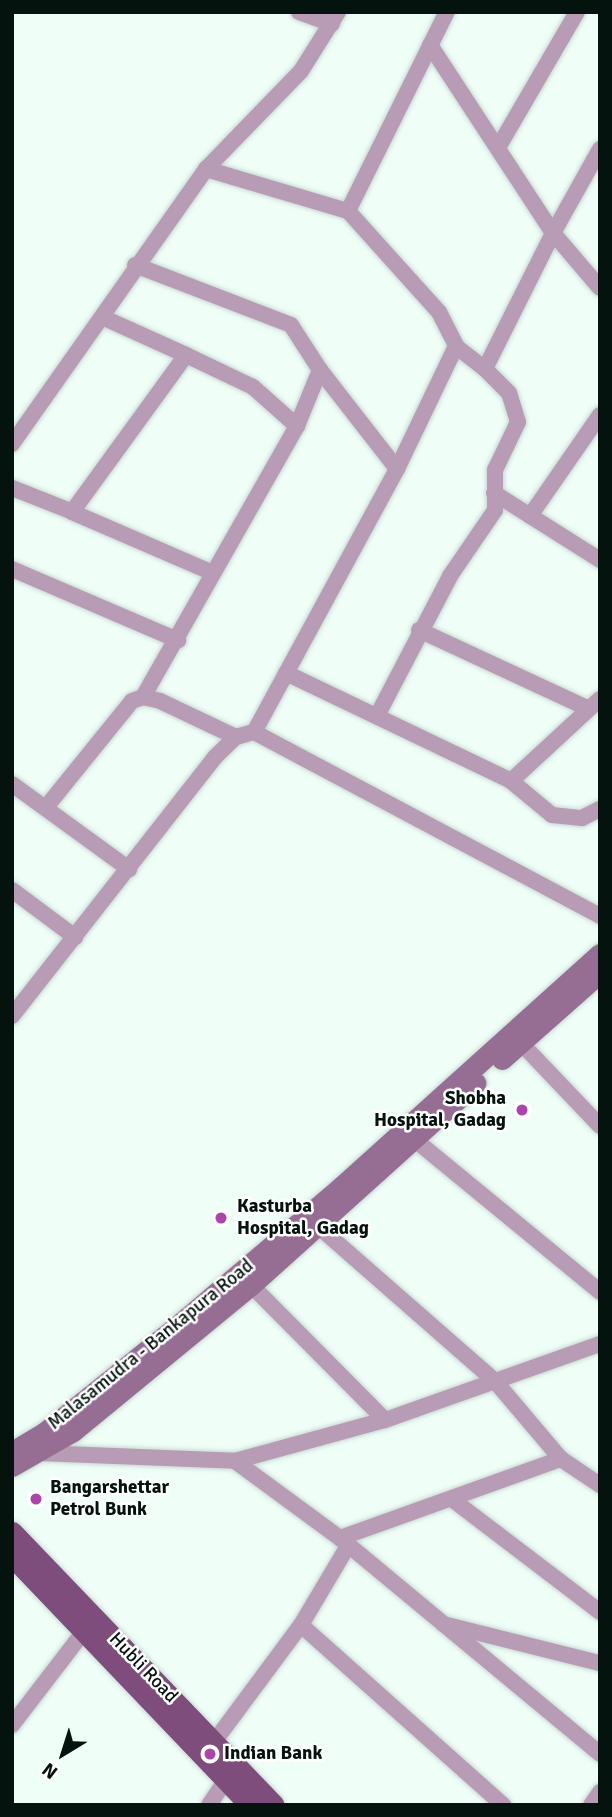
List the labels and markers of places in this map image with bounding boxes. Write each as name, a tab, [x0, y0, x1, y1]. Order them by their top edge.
place label: Shobha Hospital, Gadag	[374, 1088, 506, 1132]
marker: Shobha Hospital, Gadag	[512, 1100, 532, 1120]
place label: Kasturba Hospital, Gadag	[237, 1196, 369, 1240]
marker: Kasturba Hospital, Gadag	[211, 1208, 231, 1228]
place label: Bangarshettar Petrol Bunk	[50, 1477, 169, 1521]
marker: Bangarshettar Petrol Bunk	[28, 1491, 44, 1507]
place label: Indian Bank	[224, 1743, 322, 1765]
marker: Indian Bank	[202, 1746, 218, 1762]

